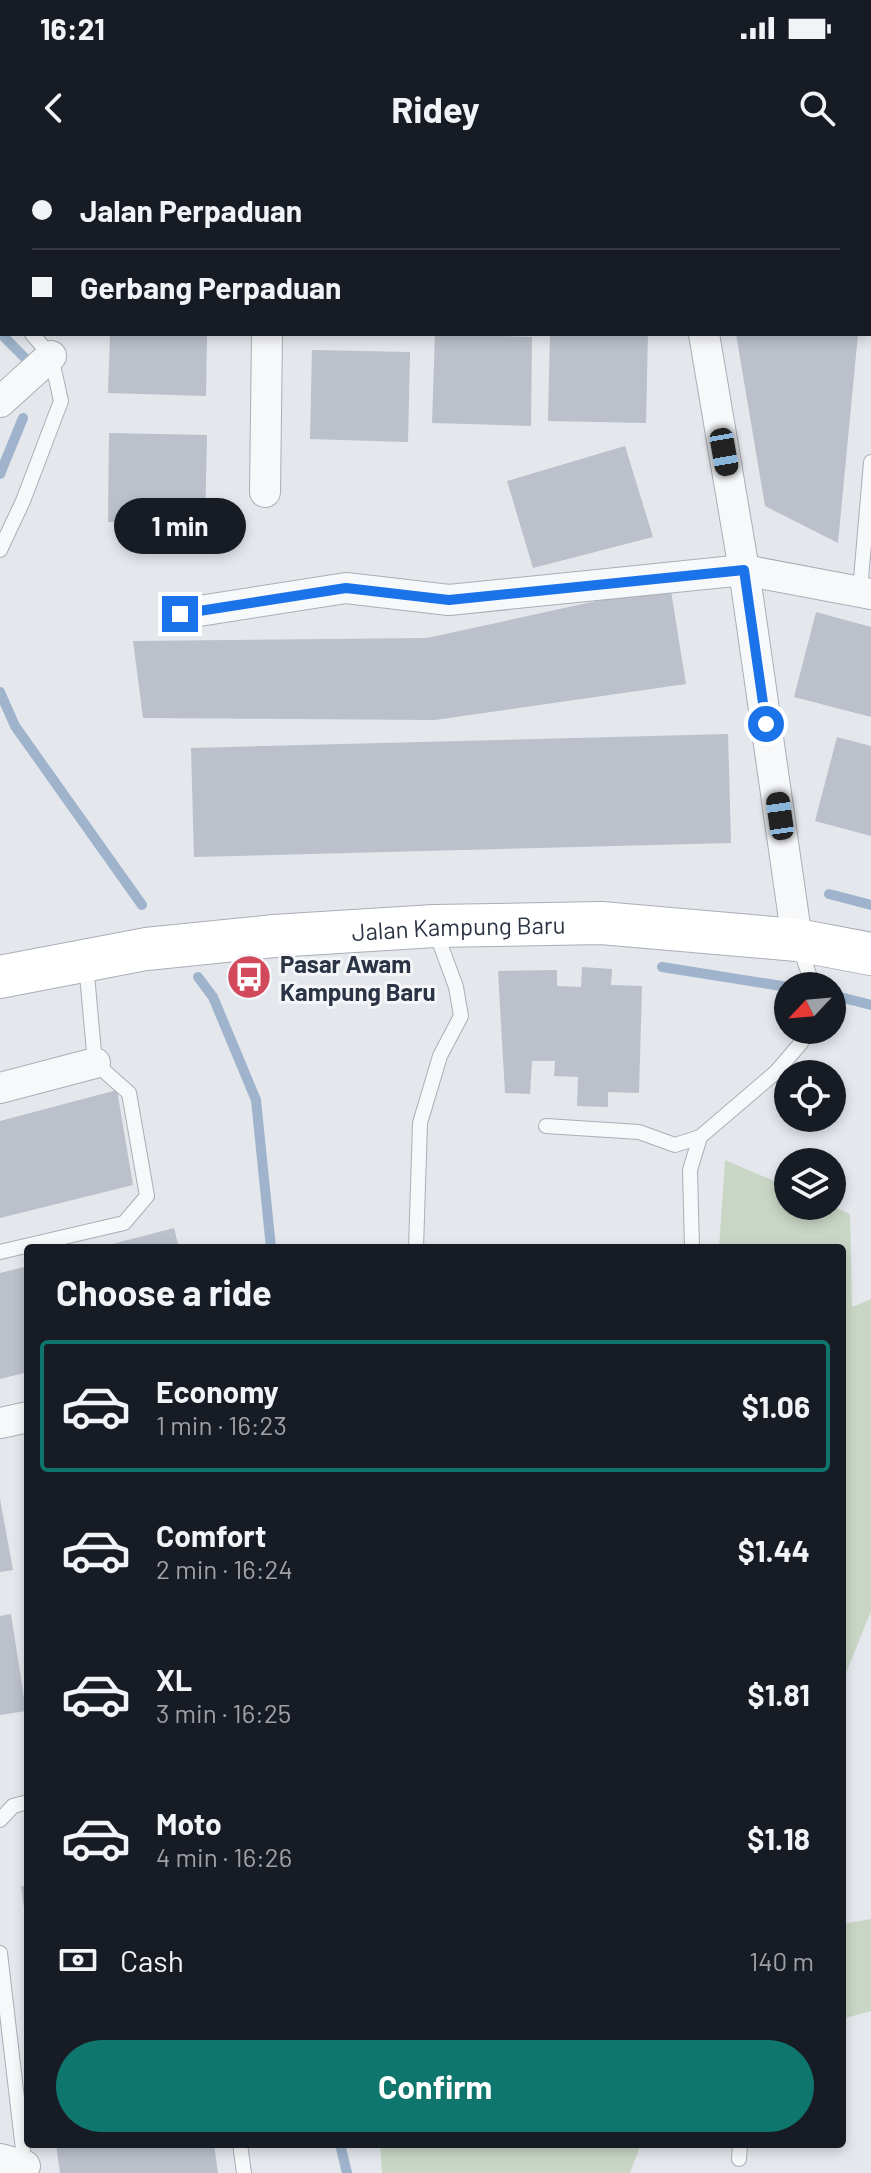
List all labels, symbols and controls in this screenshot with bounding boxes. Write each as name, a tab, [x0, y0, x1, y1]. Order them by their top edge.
text: 16:21	[40, 10, 105, 46]
icon: back	[32, 86, 76, 130]
icon: search	[795, 86, 839, 130]
text: Ridey	[391, 87, 480, 130]
text: Jalan Perpaduan	[80, 192, 302, 228]
text: Gerbang Perpaduan	[80, 269, 341, 305]
car	[708, 426, 740, 478]
callout: 1 min	[114, 498, 246, 554]
text: 1 min	[152, 510, 208, 541]
route end	[162, 596, 198, 632]
route start	[748, 706, 784, 742]
car	[765, 791, 795, 841]
street label: Jalan Kampung Baru	[351, 909, 566, 946]
place label: Pasar Awam Kampung Baru	[280, 949, 435, 1006]
bus stop icon: Pasar Awam Kampung Baru	[225, 953, 273, 1001]
north arrow	[774, 972, 846, 1044]
map controls	[774, 972, 846, 1220]
button: locate	[774, 1060, 846, 1132]
button: layers	[774, 1148, 846, 1220]
text: Choose a ride	[56, 1270, 272, 1313]
icon: car	[60, 1370, 132, 1442]
text: Economy	[156, 1373, 279, 1409]
text: $1.06	[742, 1388, 810, 1424]
text: 1 min · 16:23	[156, 1409, 287, 1440]
icon: car	[60, 1514, 132, 1586]
text: Comfort	[156, 1517, 266, 1553]
text: $1.44	[738, 1532, 810, 1568]
text: 2 min · 16:24	[156, 1553, 293, 1584]
icon: car	[60, 1658, 132, 1730]
text: XL	[156, 1661, 192, 1697]
text: $1.81	[748, 1676, 810, 1712]
text: 3 min · 16:25	[156, 1697, 291, 1728]
icon: car	[60, 1802, 132, 1874]
text: Moto	[156, 1805, 222, 1841]
text: $1.18	[747, 1820, 810, 1856]
text: 4 min · 16:26	[156, 1841, 292, 1872]
icon: cash	[56, 1938, 100, 1982]
text: Cash	[120, 1942, 184, 1978]
text: 140 m	[749, 1945, 814, 1976]
button: Confirm	[56, 2040, 814, 2132]

